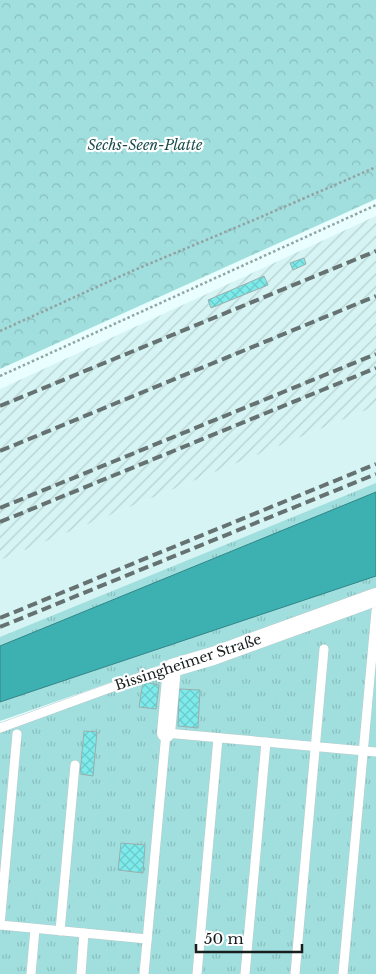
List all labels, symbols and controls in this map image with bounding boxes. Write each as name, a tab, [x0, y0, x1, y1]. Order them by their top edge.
park label: Sechs-Seen-Platte	[88, 136, 203, 154]
street label: Bissingheimer Straße	[112, 630, 264, 694]
scale bar	[196, 922, 302, 954]
text: 50 m	[204, 929, 244, 948]

